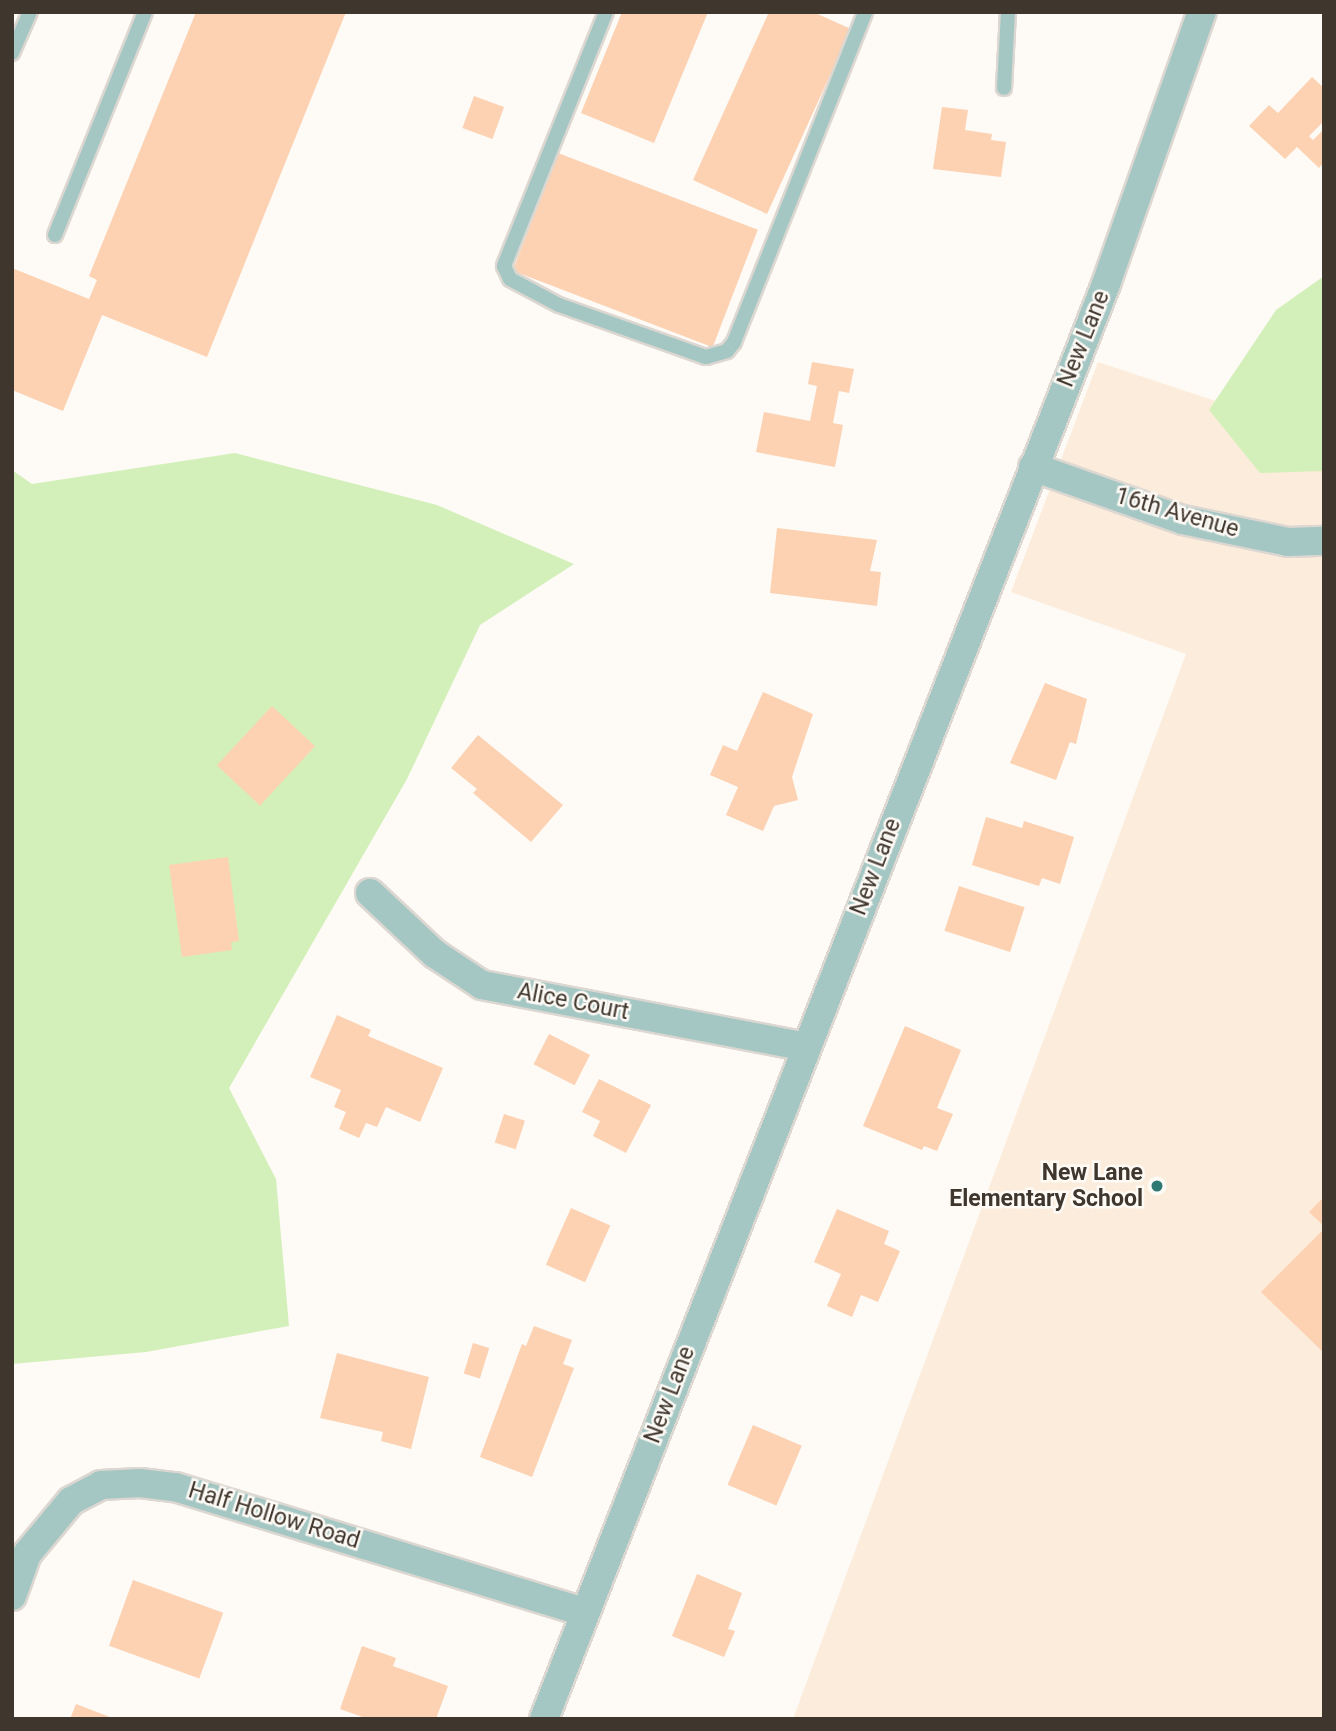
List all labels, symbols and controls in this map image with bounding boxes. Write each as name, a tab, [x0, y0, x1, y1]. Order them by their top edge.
street label: New Lane	[1052, 287, 1116, 391]
street label: 16th Avenue	[1112, 482, 1242, 544]
street label: New Lane	[845, 815, 907, 919]
street label: Alice Court	[515, 978, 631, 1026]
place label: New Lane Elementary School	[949, 1159, 1143, 1213]
marker: New Lane Elementary School	[1149, 1178, 1165, 1194]
street label: New Lane	[639, 1343, 701, 1447]
street label: Half Hollow Road	[185, 1477, 363, 1555]

